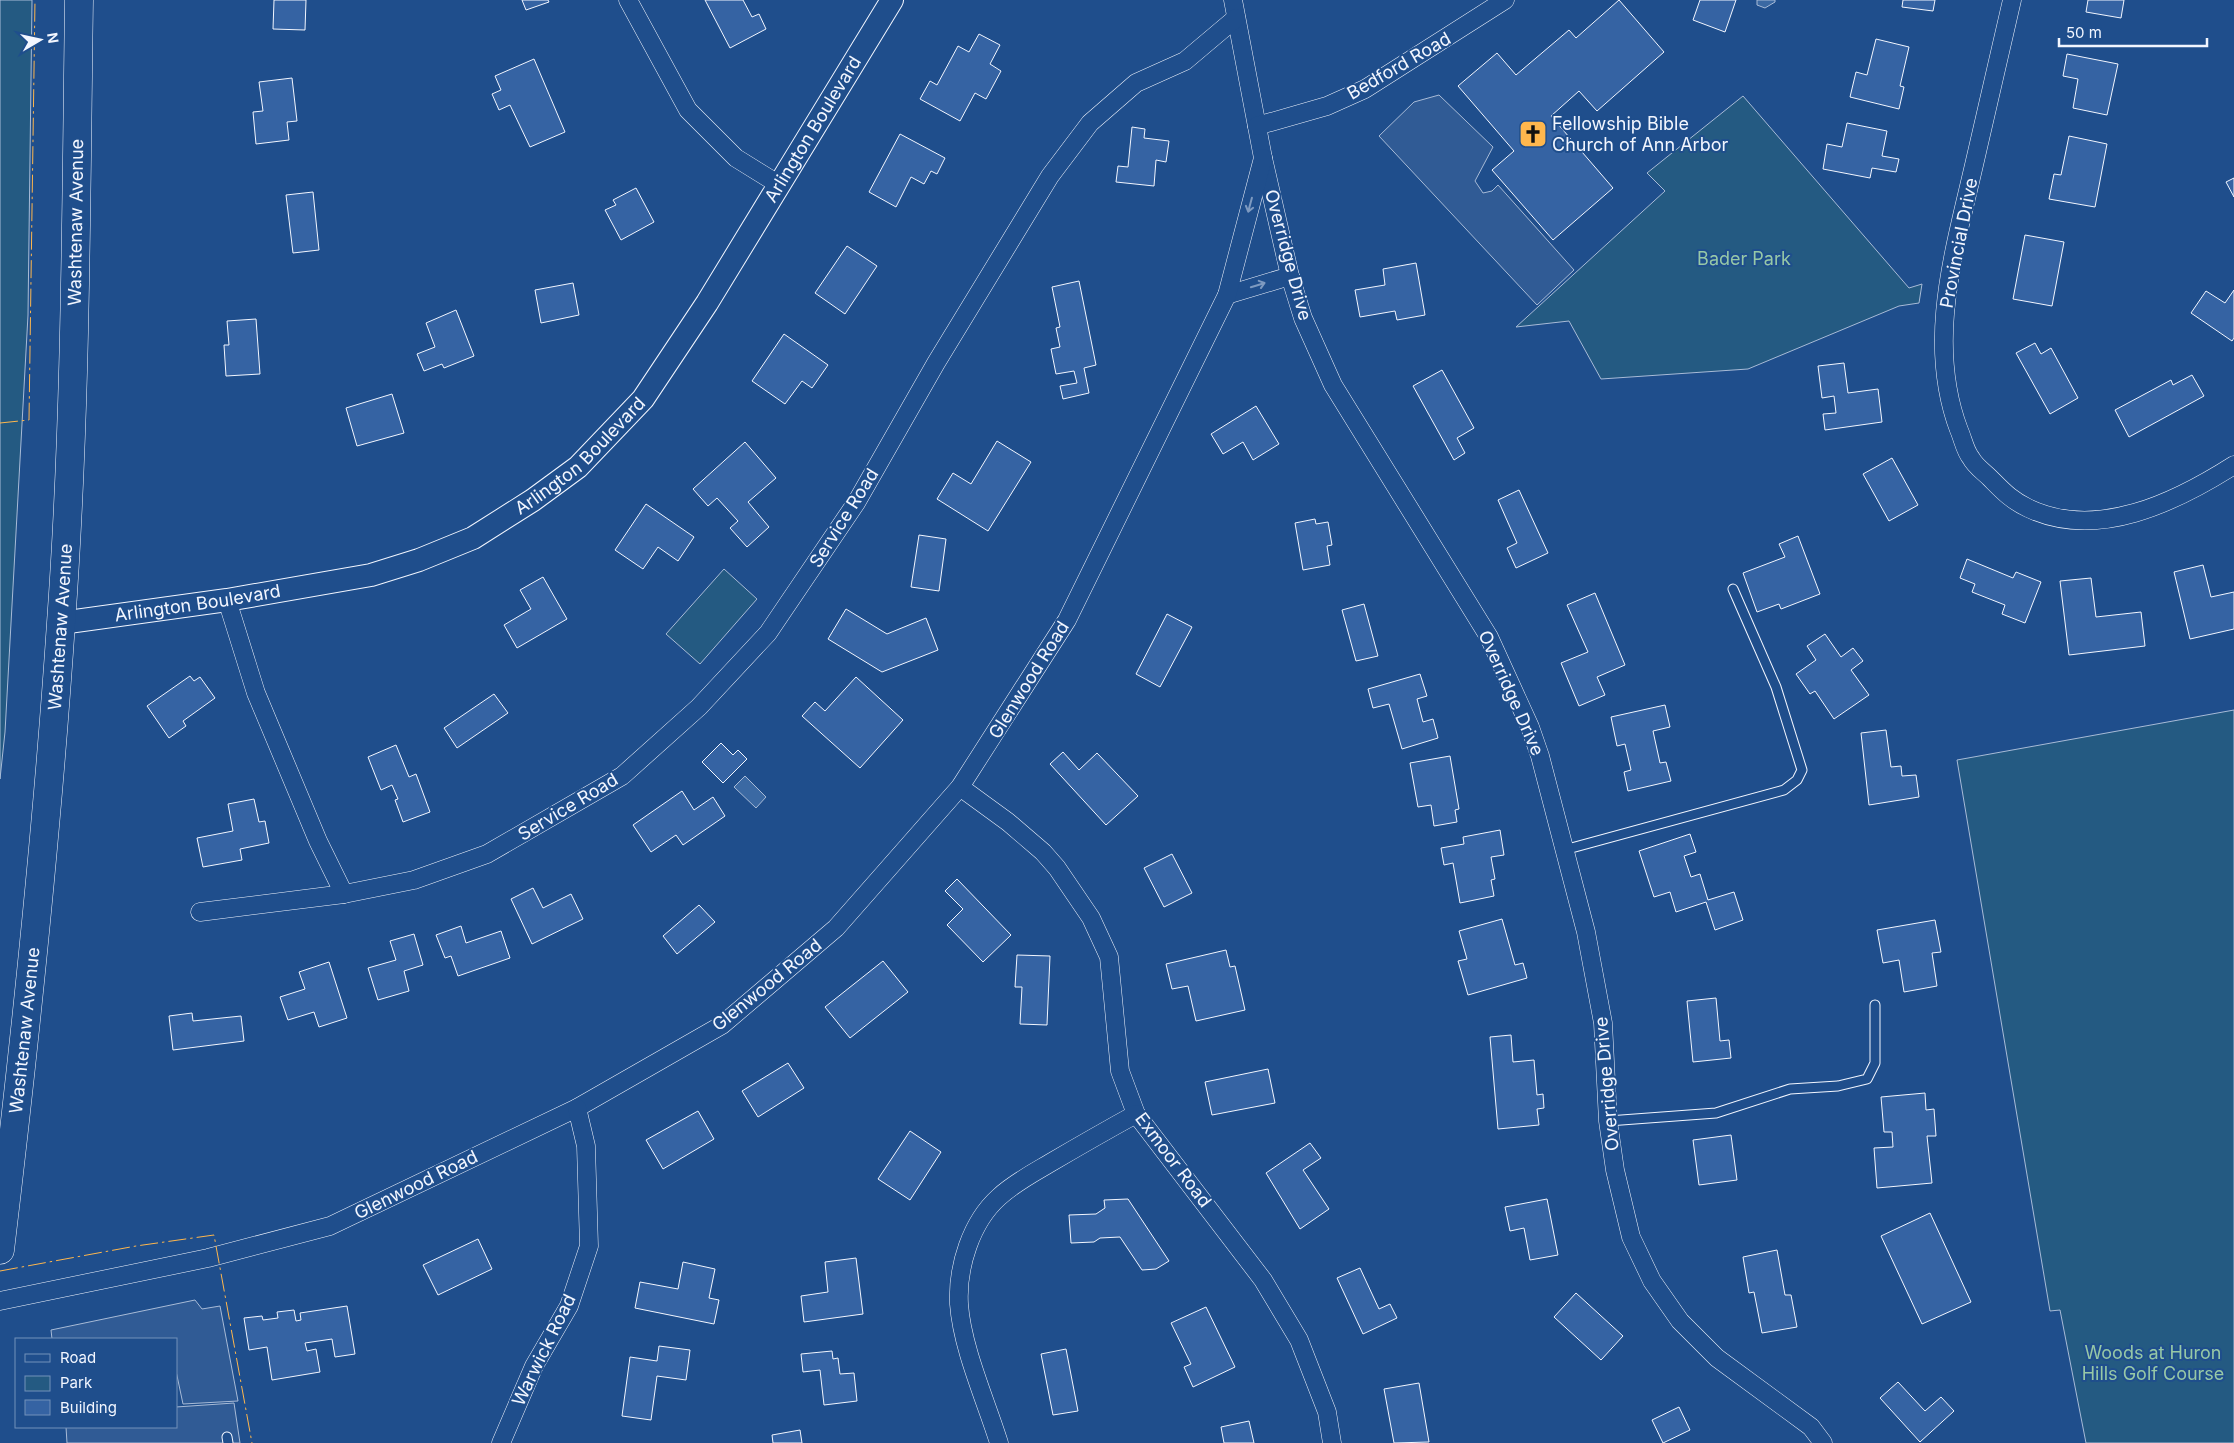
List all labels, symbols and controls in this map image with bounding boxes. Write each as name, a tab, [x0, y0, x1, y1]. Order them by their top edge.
north arrow	[15, 15, 65, 65]
scale bar	[2059, 15, 2206, 47]
text: 50 m	[2066, 23, 2102, 42]
street label: Bedford Road	[1343, 27, 1454, 104]
text: N	[44, 31, 63, 44]
street label: Arlington Boulevard	[760, 52, 865, 206]
place label: Fellowship Bible Church of Ann Arbor	[1552, 113, 1728, 155]
church icon: Fellowship Bible Church of Ann Arbor	[1518, 119, 1548, 149]
street label: Washtenaw Avenue	[64, 139, 87, 306]
street label: Provincial Drive	[1936, 176, 1981, 310]
street label: Overridge Drive	[1261, 187, 1316, 323]
one-way arrow	[1245, 197, 1255, 213]
park label: Bader Park	[1697, 248, 1791, 269]
one-way arrow	[1250, 280, 1266, 290]
street label: Arlington Boulevard	[511, 392, 649, 519]
street label: Service Road	[805, 464, 882, 571]
street label: Washtenaw Avenue	[44, 543, 76, 711]
street label: Arlington Boulevard	[113, 580, 282, 625]
street label: Glenwood Road	[984, 617, 1073, 742]
street label: Overridge Drive	[1474, 627, 1548, 759]
street label: Service Road	[514, 769, 622, 845]
street label: Glenwood Road	[708, 934, 826, 1035]
street label: Washtenaw Avenue	[5, 946, 44, 1115]
street label: Overridge Drive	[1590, 1016, 1623, 1152]
street label: Exmoor Road	[1131, 1108, 1216, 1211]
street label: Glenwood Road	[351, 1146, 481, 1223]
street label: Warwick Road	[507, 1291, 580, 1409]
legend	[15, 1338, 178, 1428]
park label: Woods at Huron Hills Golf Course	[2082, 1342, 2224, 1384]
text: Road	[60, 1348, 96, 1367]
text: Park	[60, 1373, 93, 1392]
text: Building	[60, 1398, 117, 1417]

